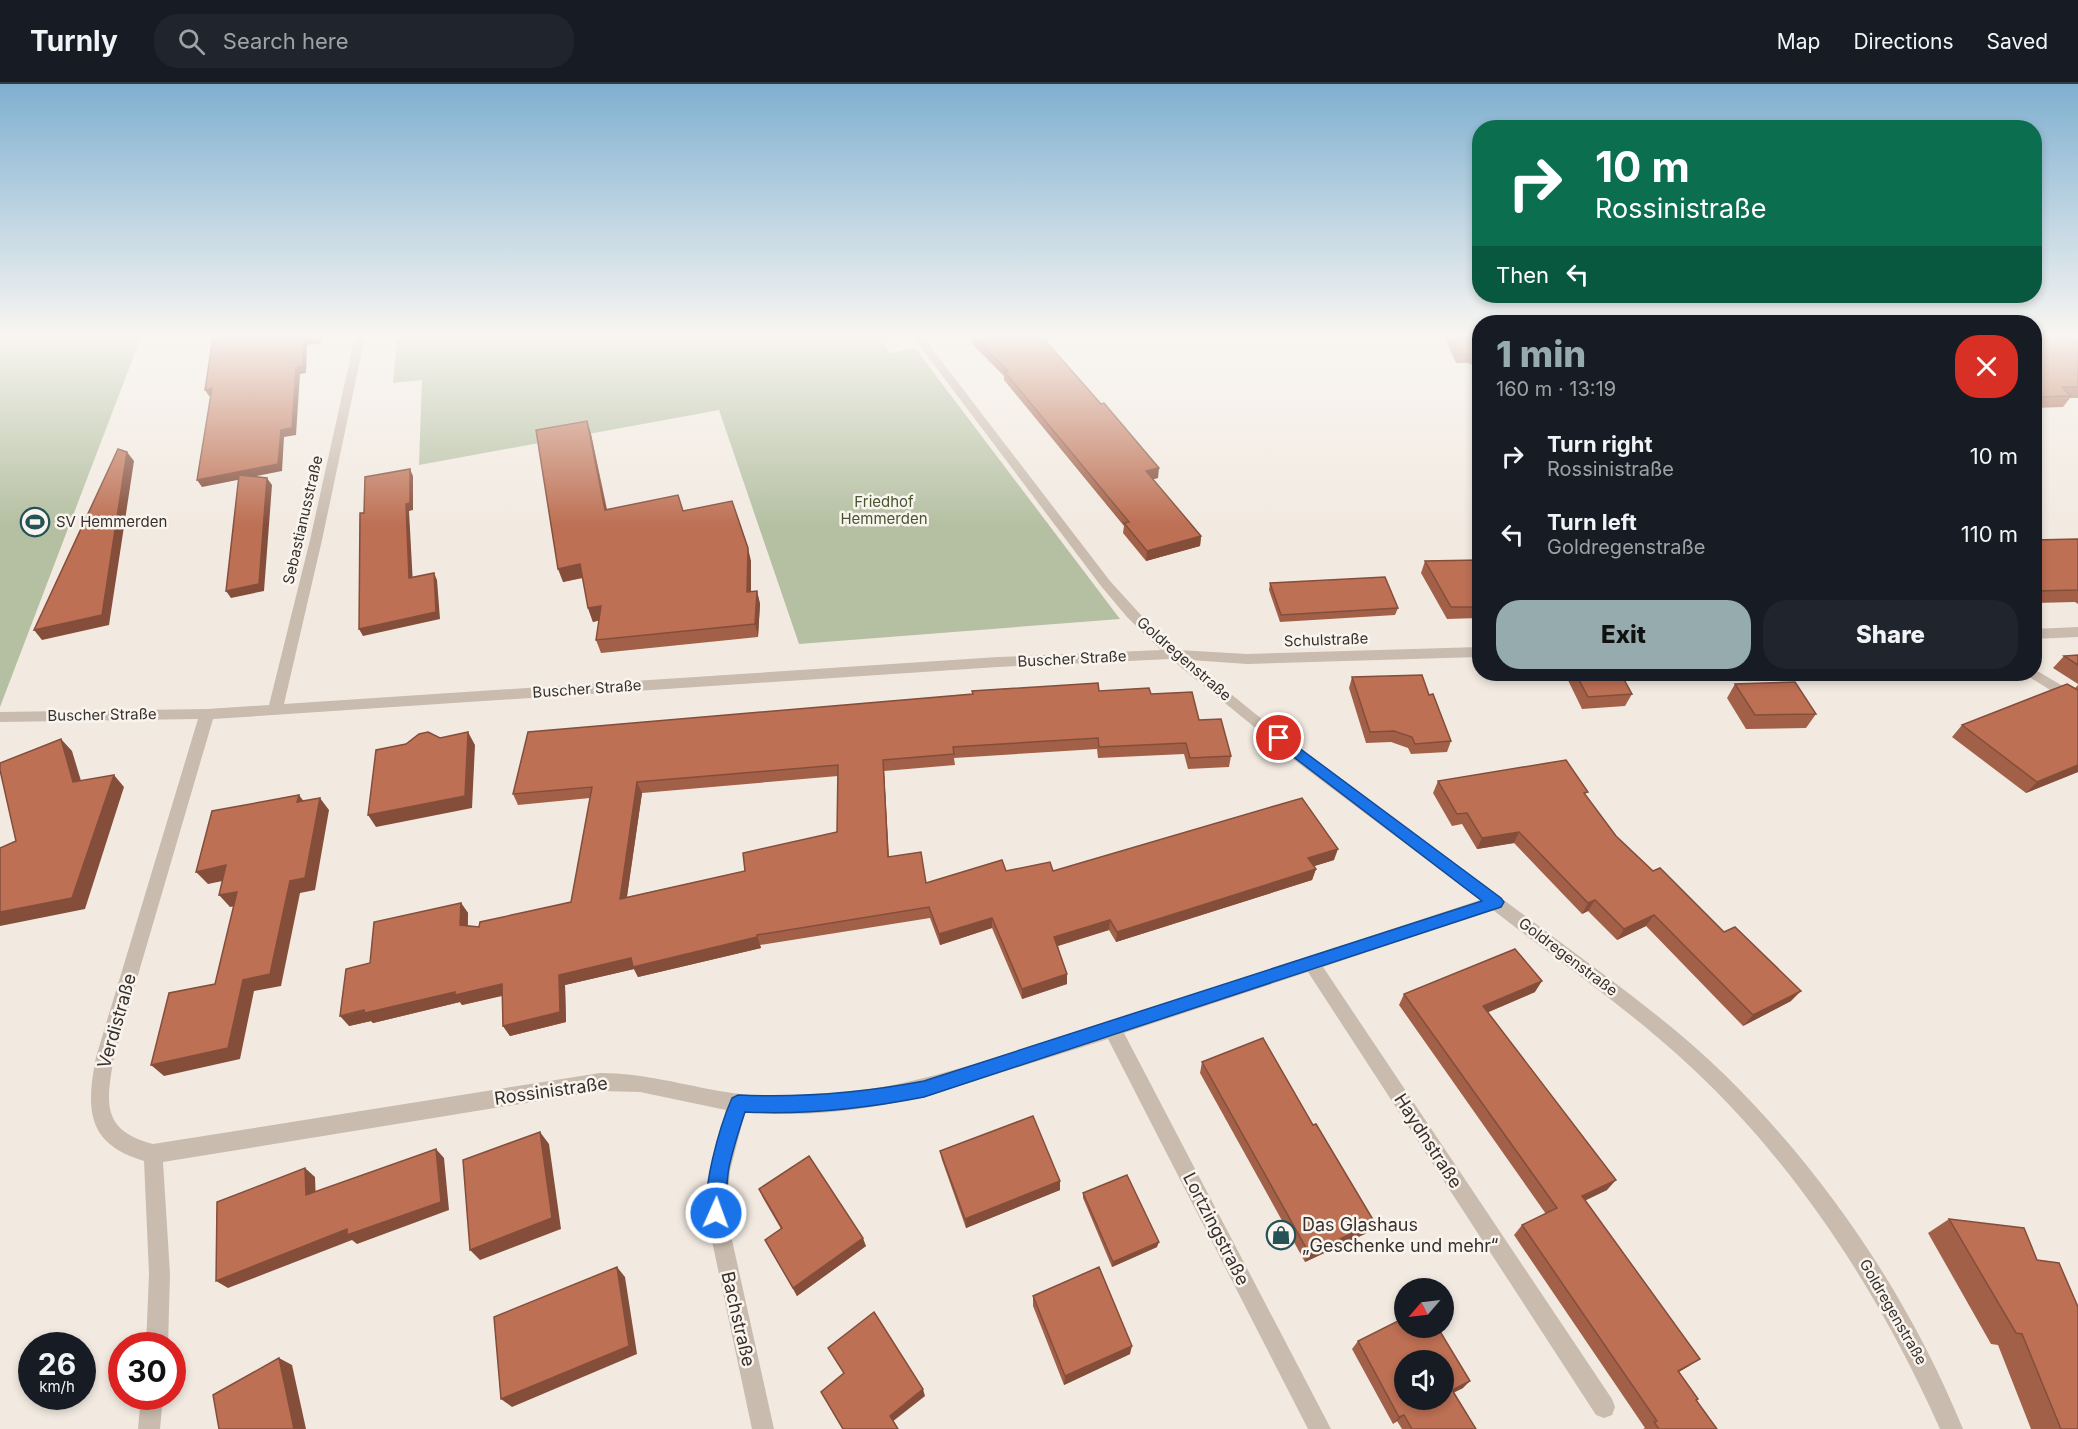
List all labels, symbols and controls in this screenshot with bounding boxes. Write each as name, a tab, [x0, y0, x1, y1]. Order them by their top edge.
search box	[154, 14, 574, 68]
text: Turnly	[30, 24, 118, 58]
icon: search	[175, 25, 208, 58]
text: Search here	[223, 28, 349, 54]
text: Map	[1777, 29, 1820, 54]
text: Directions	[1853, 29, 1954, 54]
text: Saved	[1987, 29, 2048, 54]
text: 10 m	[1595, 141, 1690, 192]
icon: right	[1496, 144, 1574, 222]
text: Rossinistraße	[1595, 192, 1767, 225]
icon: left	[1561, 258, 1594, 291]
text: Then	[1496, 262, 1549, 288]
text: 1 min	[1496, 332, 1586, 376]
button: close	[1955, 335, 2018, 398]
text: 160 m · 13:19	[1496, 377, 1616, 401]
text: Turn right	[1547, 431, 1653, 457]
icon: right	[1496, 440, 1529, 473]
text: 10 m	[1970, 443, 2018, 469]
street label: Sebastianusstraße	[278, 454, 327, 586]
text: Rossinistraße	[1547, 457, 1674, 481]
park label: Friedhof Hemmerden	[840, 492, 928, 528]
sports icon: SV Hemmerden	[19, 506, 51, 538]
text: Turn left	[1547, 509, 1637, 535]
place label: SV Hemmerden	[56, 512, 167, 531]
icon: left	[1496, 518, 1529, 551]
text: 110 m	[1961, 521, 2018, 547]
text: Goldregenstraße	[1547, 535, 1705, 559]
button: Exit	[1496, 600, 1751, 669]
button: Share	[1763, 600, 2018, 669]
street label: Goldregenstraße	[1133, 612, 1235, 705]
street label: Schulstraße	[1283, 629, 1369, 650]
street label: Buscher Straße	[1017, 646, 1127, 671]
street label: Buscher Straße	[532, 675, 642, 702]
street label: Buscher Straße	[47, 704, 157, 725]
pin	[1253, 712, 1304, 763]
icon: arrive	[1262, 721, 1295, 754]
street label: Goldregenstraße	[1515, 913, 1621, 1000]
street label: Verdistraße	[93, 971, 140, 1071]
street label: Rossinistraße	[493, 1072, 609, 1109]
street label: Haydnstraße	[1390, 1090, 1467, 1192]
street label: Lortzingstraße	[1179, 1169, 1254, 1289]
position arrow	[684, 1181, 748, 1245]
place label: Das Glashaus „Geschenke und mehr“	[1302, 1214, 1498, 1256]
shop icon: Das Glashaus „Geschenke und mehr“	[1265, 1219, 1297, 1251]
street label: Goldregenstraße	[1855, 1256, 1931, 1368]
street label: Bachstraße	[717, 1269, 760, 1368]
north arrow	[1394, 1278, 1454, 1338]
map controls	[1394, 1278, 1454, 1410]
speed limit sign: 30	[108, 1332, 186, 1410]
text: 26	[38, 1346, 76, 1382]
button: sound	[1394, 1350, 1454, 1410]
text: km/h	[39, 1377, 75, 1396]

